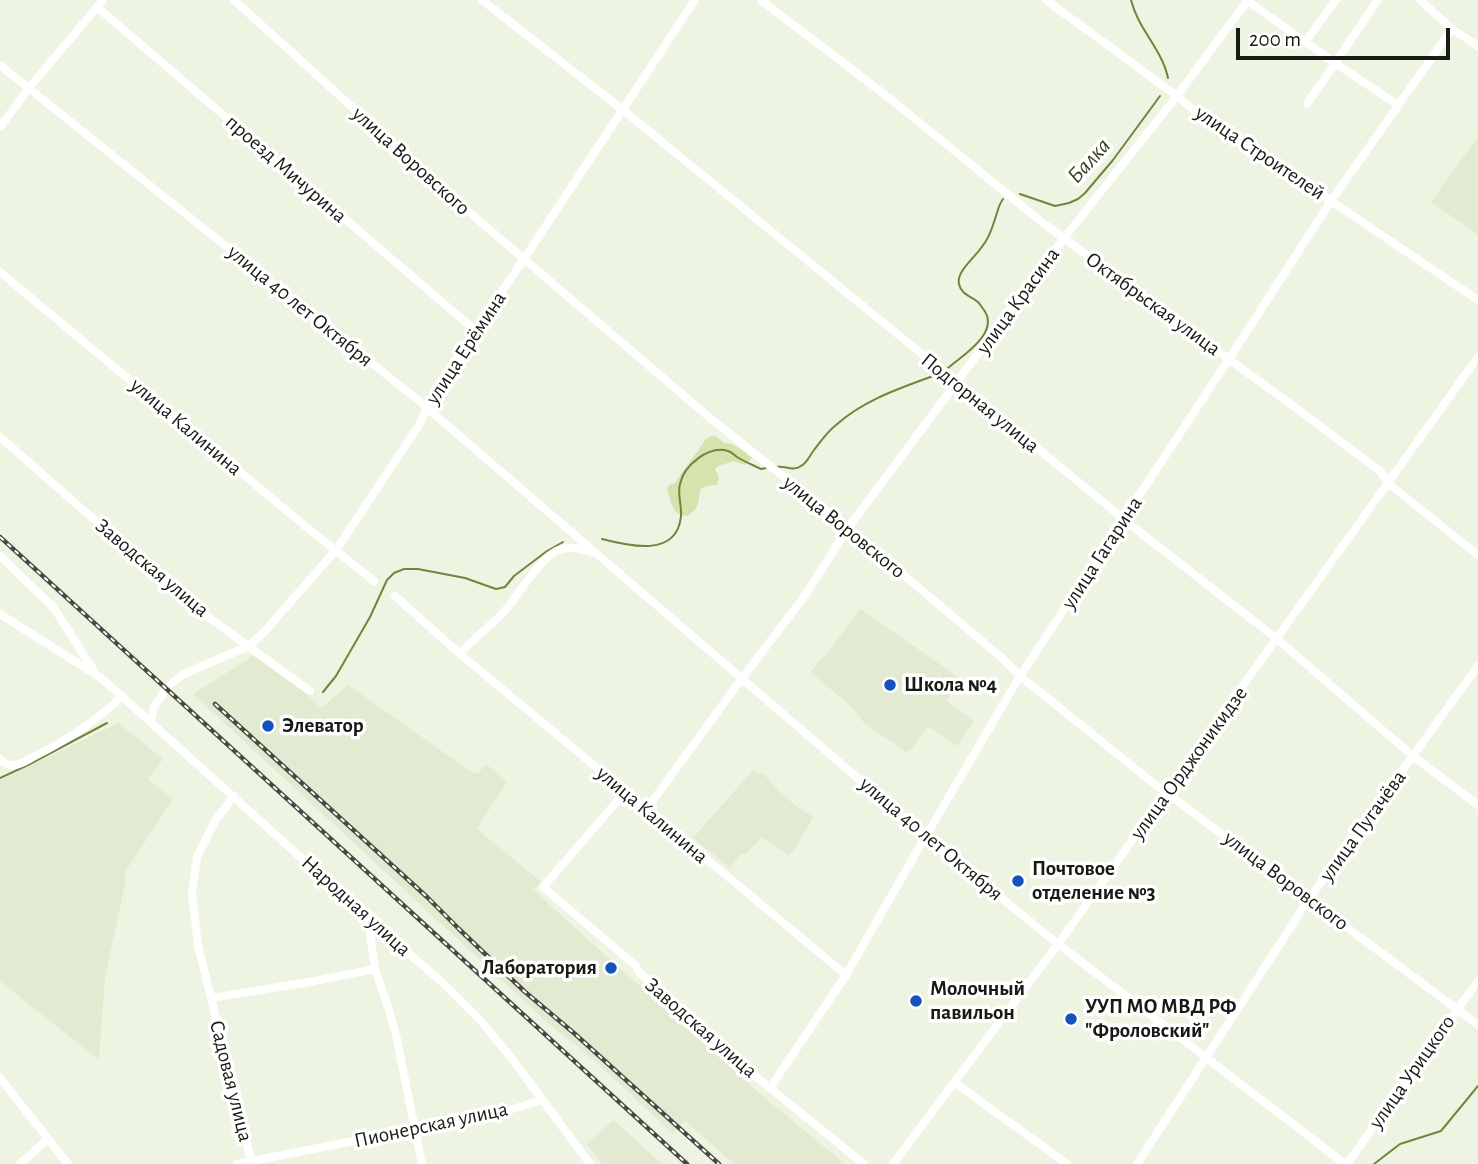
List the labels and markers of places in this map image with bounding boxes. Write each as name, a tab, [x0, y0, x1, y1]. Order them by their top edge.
place label: Школа №4	[904, 672, 997, 698]
marker: Школа №4	[882, 677, 898, 693]
place label: Элеватор	[282, 713, 364, 739]
marker: Элеватор	[260, 718, 276, 734]
place label: Почтовое отделение №3	[1032, 856, 1156, 906]
marker: Почтовое отделение №3	[1010, 873, 1026, 889]
place label: Лаборатория	[482, 955, 597, 981]
marker: Лаборатория	[603, 960, 619, 976]
place label: Молочный павильон	[930, 976, 1025, 1026]
marker: Молочный павильон	[908, 993, 924, 1009]
place label: УУП МО МВД РФ "Фроловский"	[1085, 994, 1237, 1044]
marker: УУП МО МВД РФ "Фроловский"	[1063, 1011, 1079, 1027]

